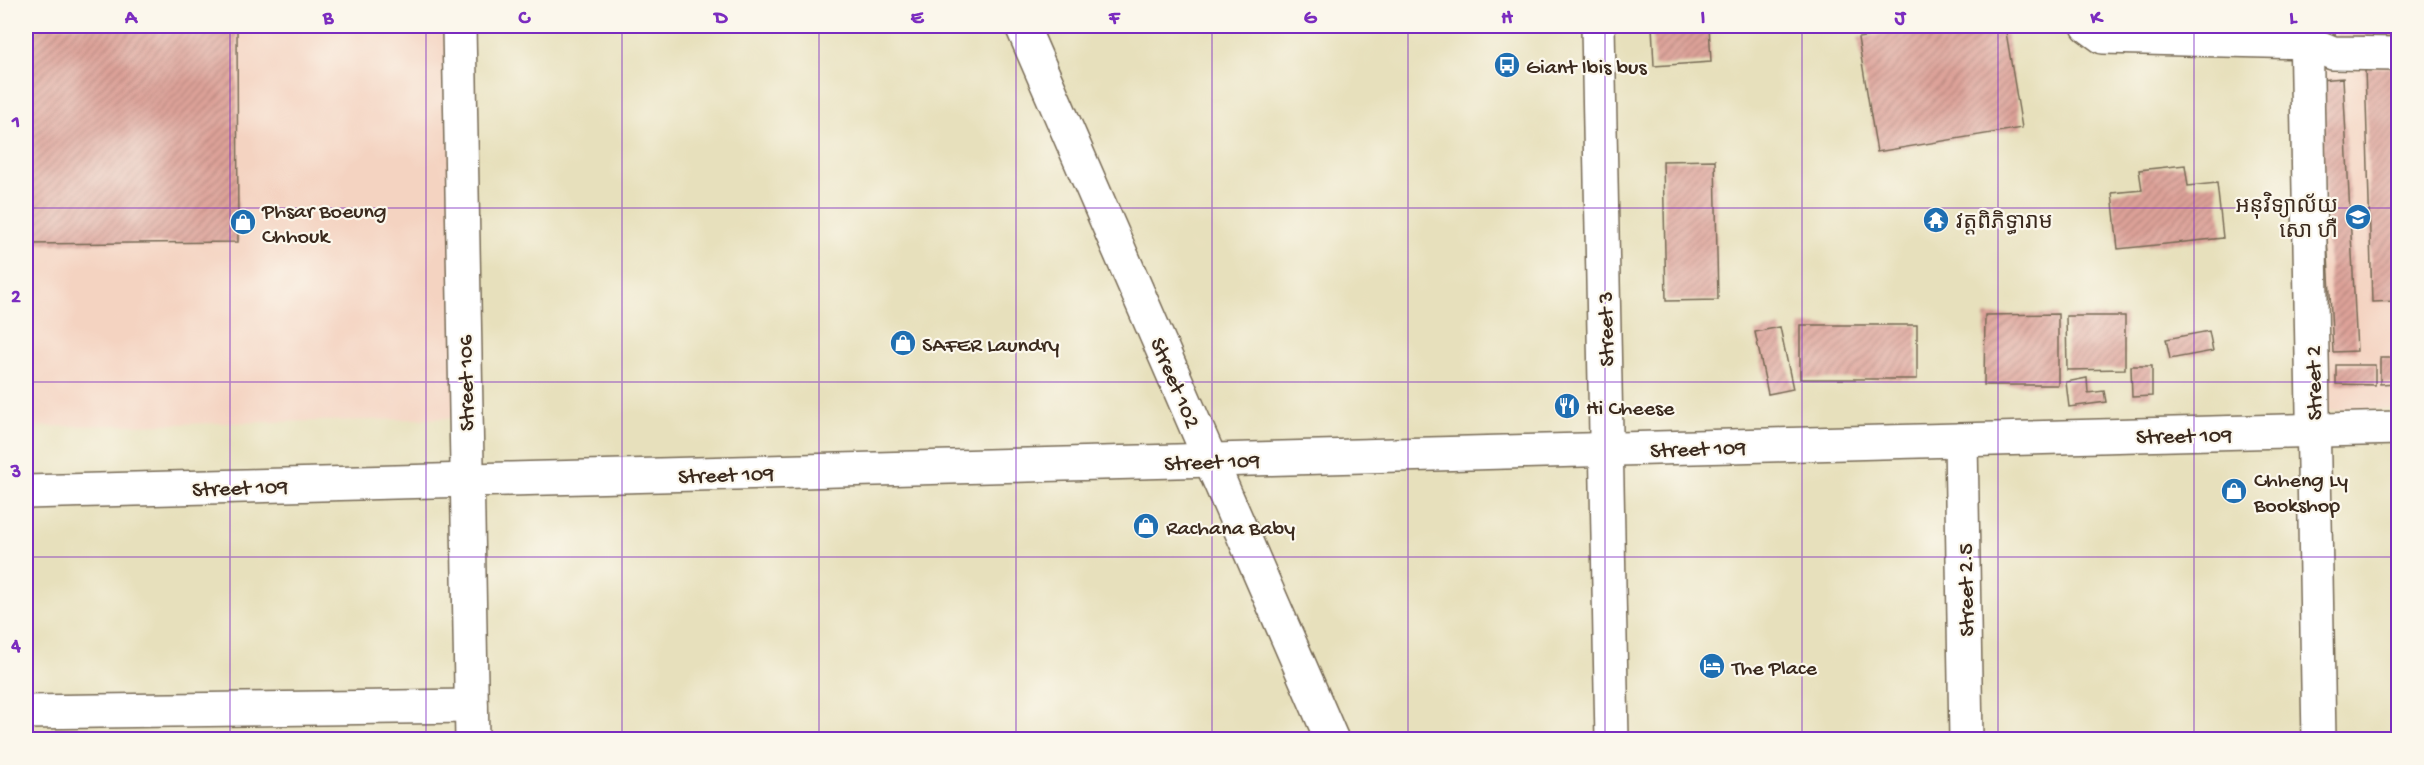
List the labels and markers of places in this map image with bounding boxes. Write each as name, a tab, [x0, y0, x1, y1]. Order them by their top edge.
bus stop icon: Giant Ibis bus	[1492, 50, 1522, 80]
place label: Giant Ibis bus	[1526, 56, 1647, 82]
place label: អនុវិទ្យាល័យ សោ ហឺ	[2236, 191, 2338, 246]
place label: Phsar Boeung Chhouk	[261, 200, 387, 251]
school or university icon: អនុវិទ្យាល័យ សោ ហឺ	[2343, 202, 2373, 232]
temple icon: វត្តពិភិទ្ធារាម	[1921, 205, 1951, 235]
shop icon: Phsar Boeung Chhouk	[228, 207, 258, 237]
place label: វត្តពិភិទ្ធារាម	[1956, 209, 2053, 237]
shop icon: SAFER Laundry	[888, 328, 918, 358]
place label: SAFER Laundry	[922, 334, 1060, 360]
restaurant icon: Hi Cheese	[1552, 391, 1582, 421]
place label: Hi Cheese	[1586, 397, 1675, 423]
place label: Chheng Ly Bookshop	[2253, 469, 2348, 520]
shop icon: Chheng Ly Bookshop	[2219, 476, 2249, 506]
shop icon: Rachana Baby	[1131, 511, 1161, 541]
place label: Rachana Baby	[1166, 517, 1295, 543]
hotel icon: The Place	[1697, 651, 1727, 681]
place label: The Place	[1730, 657, 1818, 683]

